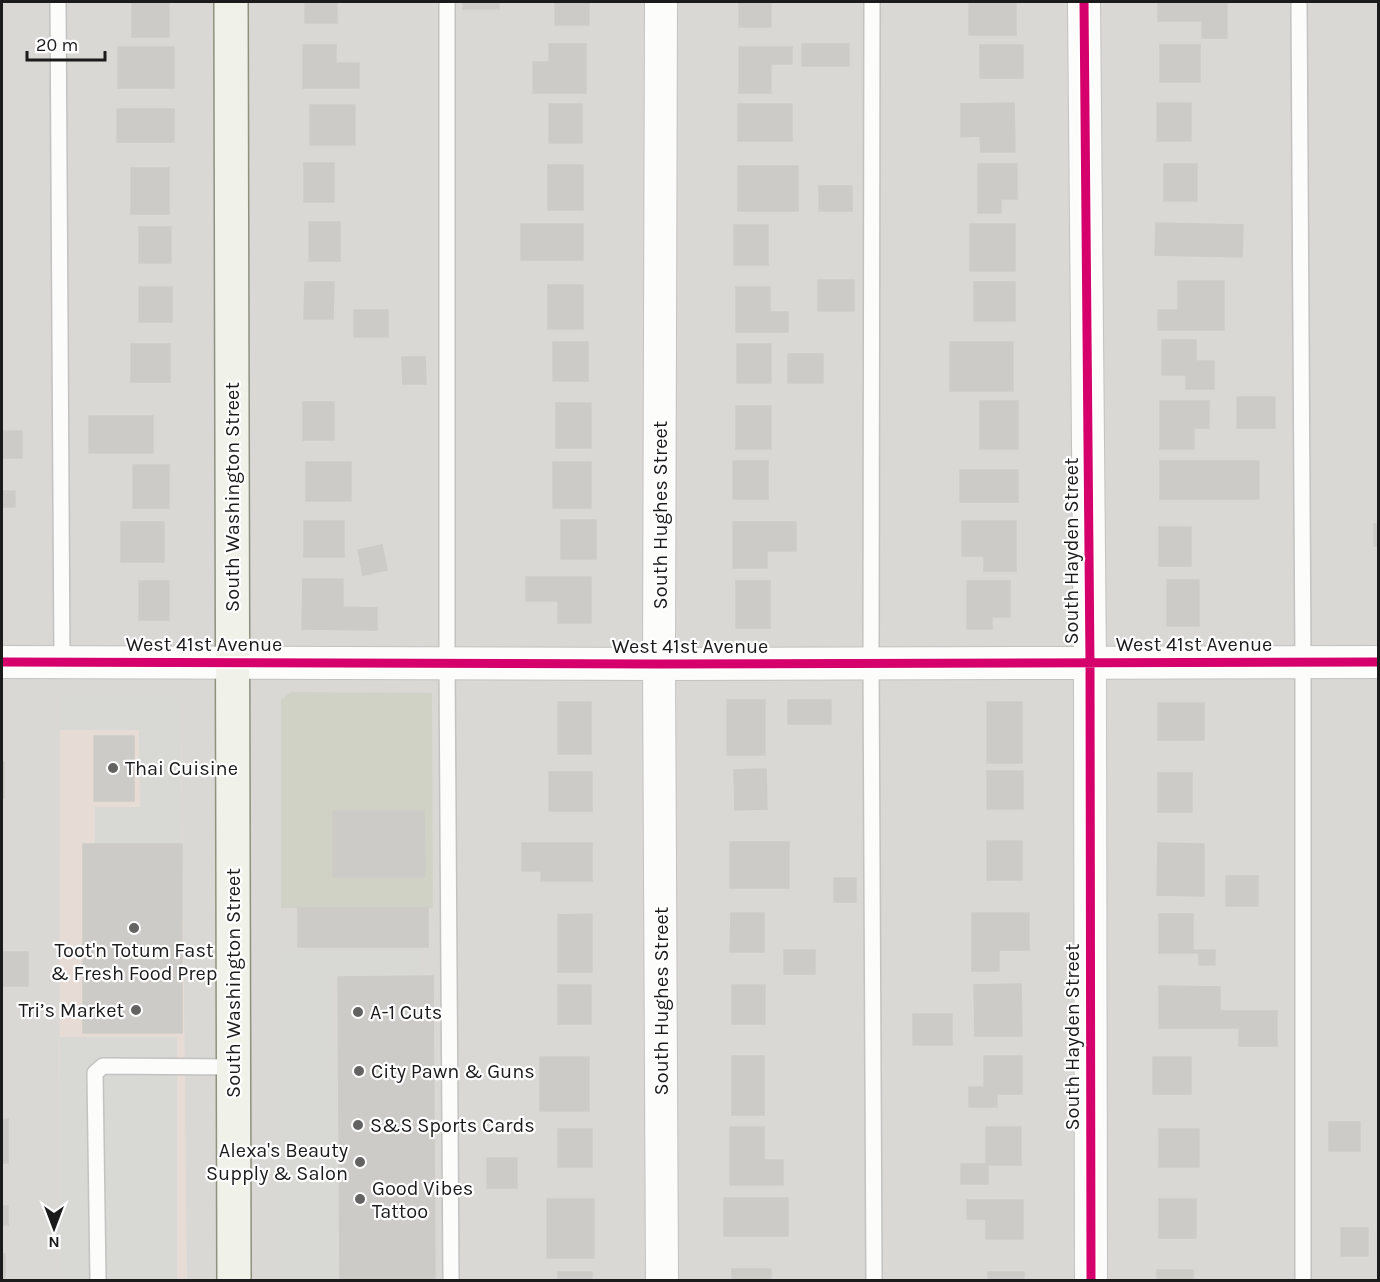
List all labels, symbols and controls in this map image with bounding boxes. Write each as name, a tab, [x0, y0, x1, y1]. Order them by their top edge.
scale bar	[27, 24, 105, 62]
text: 20 m	[36, 34, 78, 56]
street label: South Washington Street	[221, 382, 244, 612]
street label: South Hughes Street	[649, 420, 672, 609]
street label: South Hayden Street	[1060, 457, 1083, 645]
street label: West 41st Avenue	[126, 633, 282, 656]
street label: West 41st Avenue	[1116, 633, 1272, 656]
street label: West 41st Avenue	[612, 635, 768, 658]
place label: Thai Cuisine	[125, 757, 238, 780]
marker: Thai Cuisine	[106, 761, 120, 775]
street label: South Washington Street	[222, 868, 245, 1098]
street label: South Hughes Street	[650, 906, 673, 1095]
marker: Toot'n Totum Fast & Fresh Food Prep	[127, 921, 141, 935]
place label: Toot'n Totum Fast & Fresh Food Prep	[51, 939, 218, 985]
street label: South Hayden Street	[1061, 943, 1084, 1131]
place label: Tri’s Market	[19, 999, 124, 1022]
place label: A-1 Cuts	[370, 1001, 442, 1024]
marker: Tri’s Market	[129, 1003, 143, 1017]
marker: A-1 Cuts	[351, 1005, 365, 1019]
place label: City Pawn & Guns	[371, 1060, 535, 1083]
marker: City Pawn & Guns	[352, 1064, 366, 1078]
place label: S&S Sports Cards	[370, 1114, 535, 1137]
marker: S&S Sports Cards	[351, 1118, 365, 1132]
place label: Alexa's Beauty Supply & Salon	[206, 1139, 348, 1185]
marker: Alexa's Beauty Supply & Salon	[353, 1155, 367, 1169]
place label: Good Vibes Tattoo	[372, 1177, 473, 1223]
marker: Good Vibes Tattoo	[353, 1192, 367, 1206]
north arrow	[24, 1198, 84, 1258]
text: N	[48, 1233, 60, 1252]

